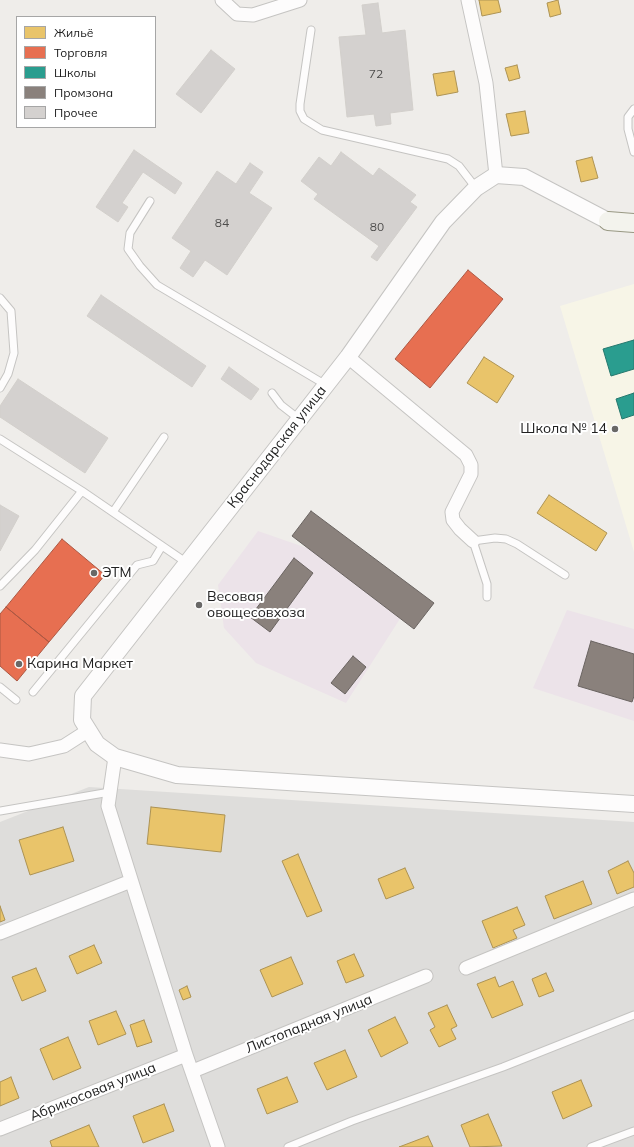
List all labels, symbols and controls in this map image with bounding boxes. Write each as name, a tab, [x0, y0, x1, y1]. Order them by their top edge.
legend	[16, 16, 156, 128]
text: Жильё	[54, 25, 93, 40]
text: Торговля	[54, 45, 107, 60]
text: Школы	[54, 65, 96, 80]
house number: 72	[369, 67, 383, 81]
text: Промзона	[54, 85, 113, 100]
text: Прочее	[54, 105, 98, 120]
house number: 84	[215, 216, 229, 230]
house number: 80	[370, 220, 384, 234]
street label: Краснодарская улица	[224, 382, 330, 512]
place label: Школа № 14	[520, 421, 607, 437]
marker: Школа № 14	[610, 424, 620, 434]
place label: ЭТМ	[102, 565, 132, 581]
marker: ЭТМ	[89, 568, 99, 578]
place label: Весовая овощесовхоза	[207, 589, 305, 622]
marker: Весовая овощесовхоза	[194, 600, 204, 610]
place label: Карина Маркет	[27, 656, 133, 672]
marker: Карина Маркет	[14, 659, 24, 669]
street label: Листопадная улица	[243, 991, 375, 1057]
street label: Абрикосовая улица	[28, 1059, 158, 1125]

